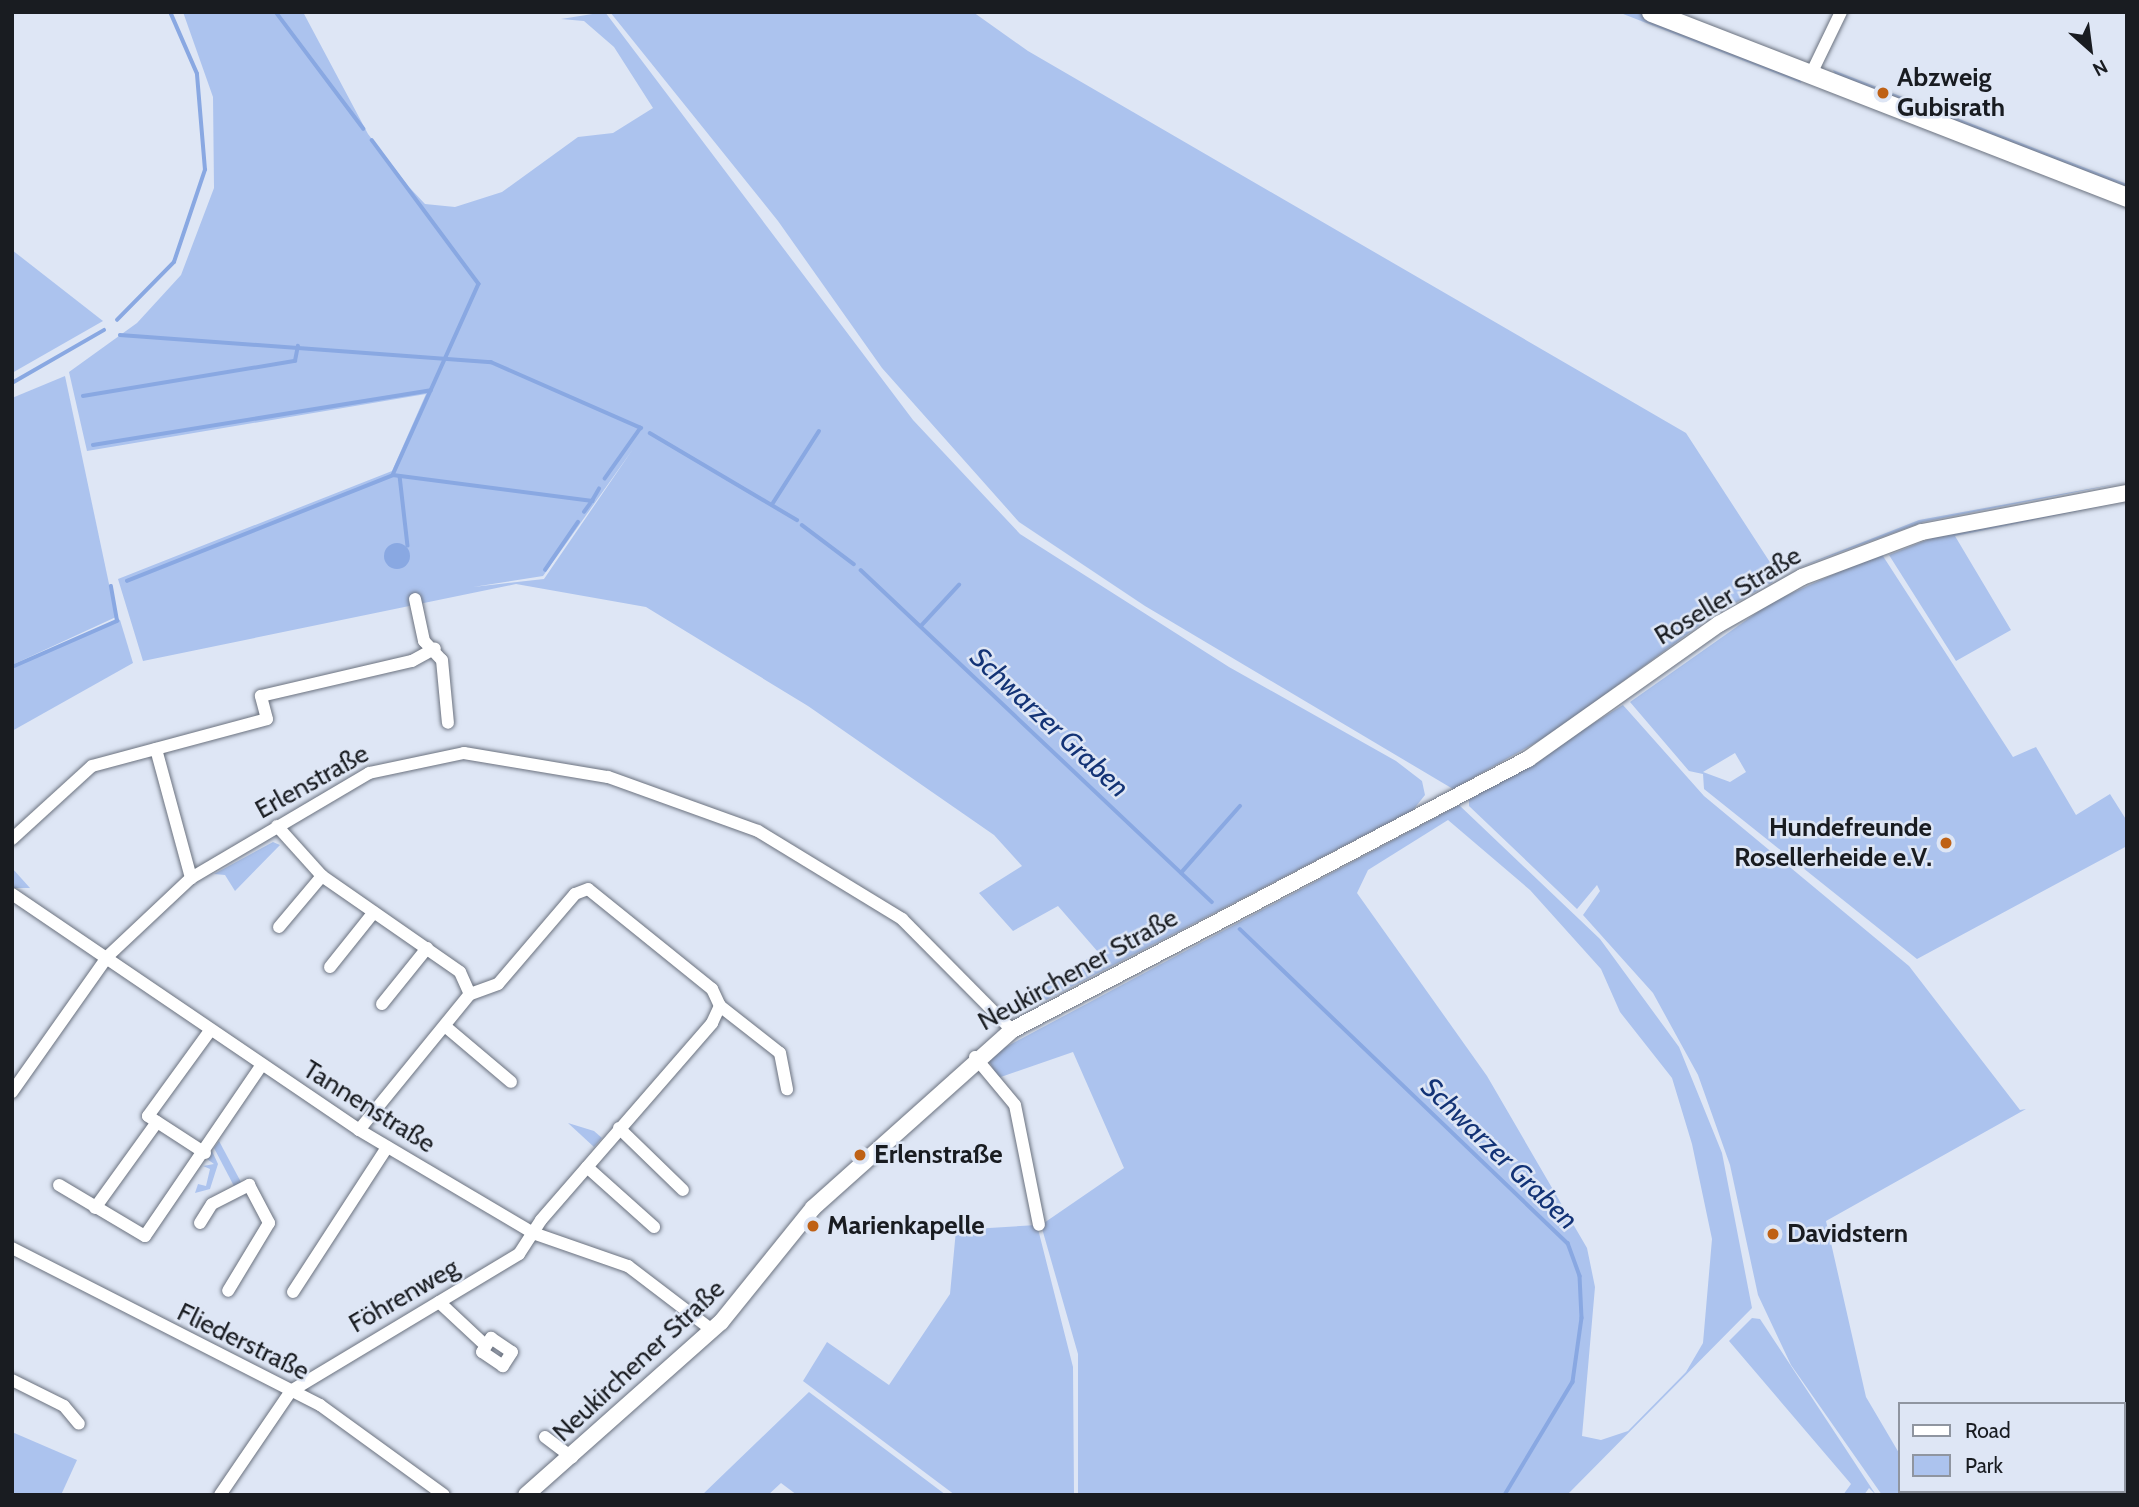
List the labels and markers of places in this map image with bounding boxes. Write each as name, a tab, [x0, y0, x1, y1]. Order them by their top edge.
place label: Abzweig Gubisrath	[1897, 62, 2005, 124]
marker: Abzweig Gubisrath	[1875, 85, 1891, 101]
place label: Hundefreunde Rosellerheide e.V.	[1734, 812, 1932, 874]
marker: Hundefreunde Rosellerheide e.V.	[1938, 835, 1954, 851]
place label: Erlenstraße	[874, 1139, 1003, 1171]
marker: Erlenstraße	[852, 1147, 868, 1163]
place label: Marienkapelle	[827, 1210, 985, 1242]
marker: Marienkapelle	[805, 1218, 821, 1234]
place label: Davidstern	[1787, 1218, 1908, 1250]
marker: Davidstern	[1765, 1226, 1781, 1242]

